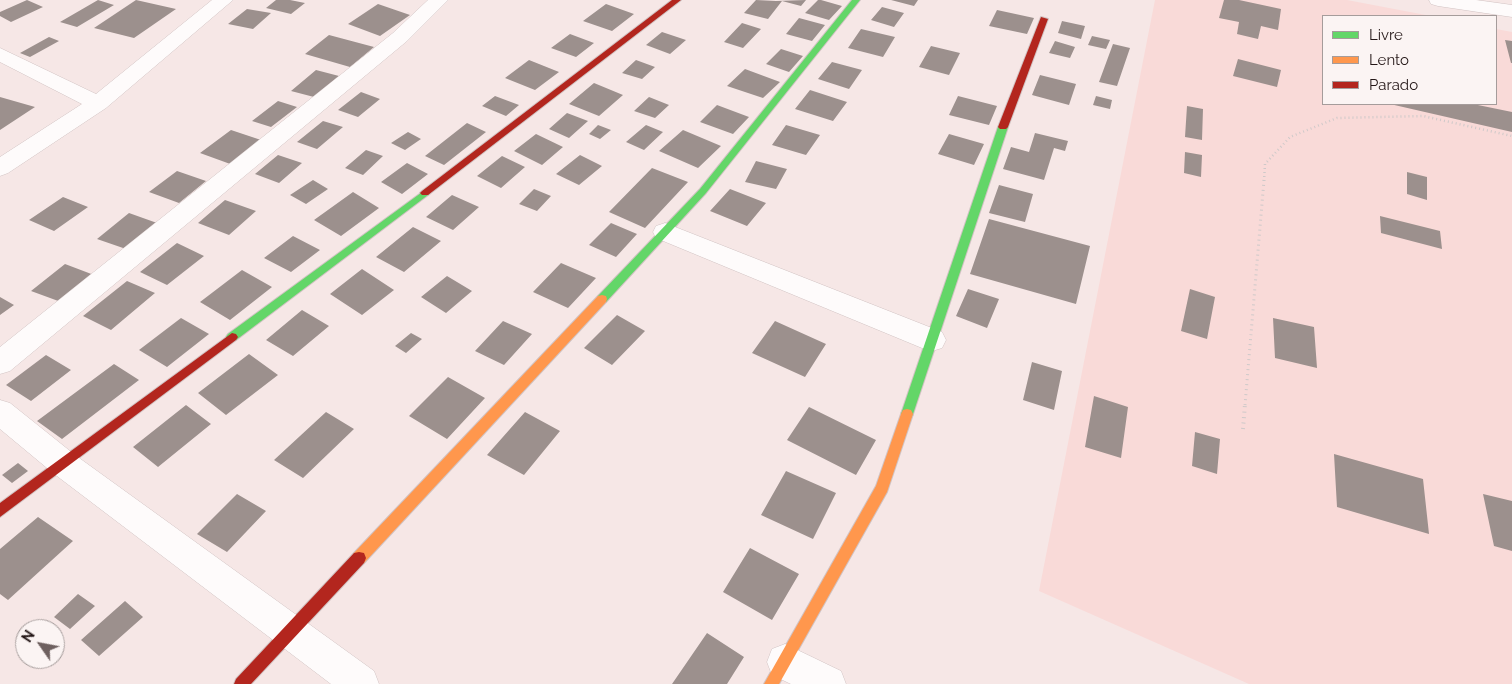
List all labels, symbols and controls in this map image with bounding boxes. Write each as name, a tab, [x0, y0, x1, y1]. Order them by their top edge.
legend	[1322, 15, 1497, 105]
text: Livre	[1369, 26, 1403, 44]
text: Lento	[1369, 51, 1409, 69]
text: Parado	[1369, 76, 1418, 94]
north arrow	[15, 619, 65, 669]
text: N	[19, 628, 38, 645]

